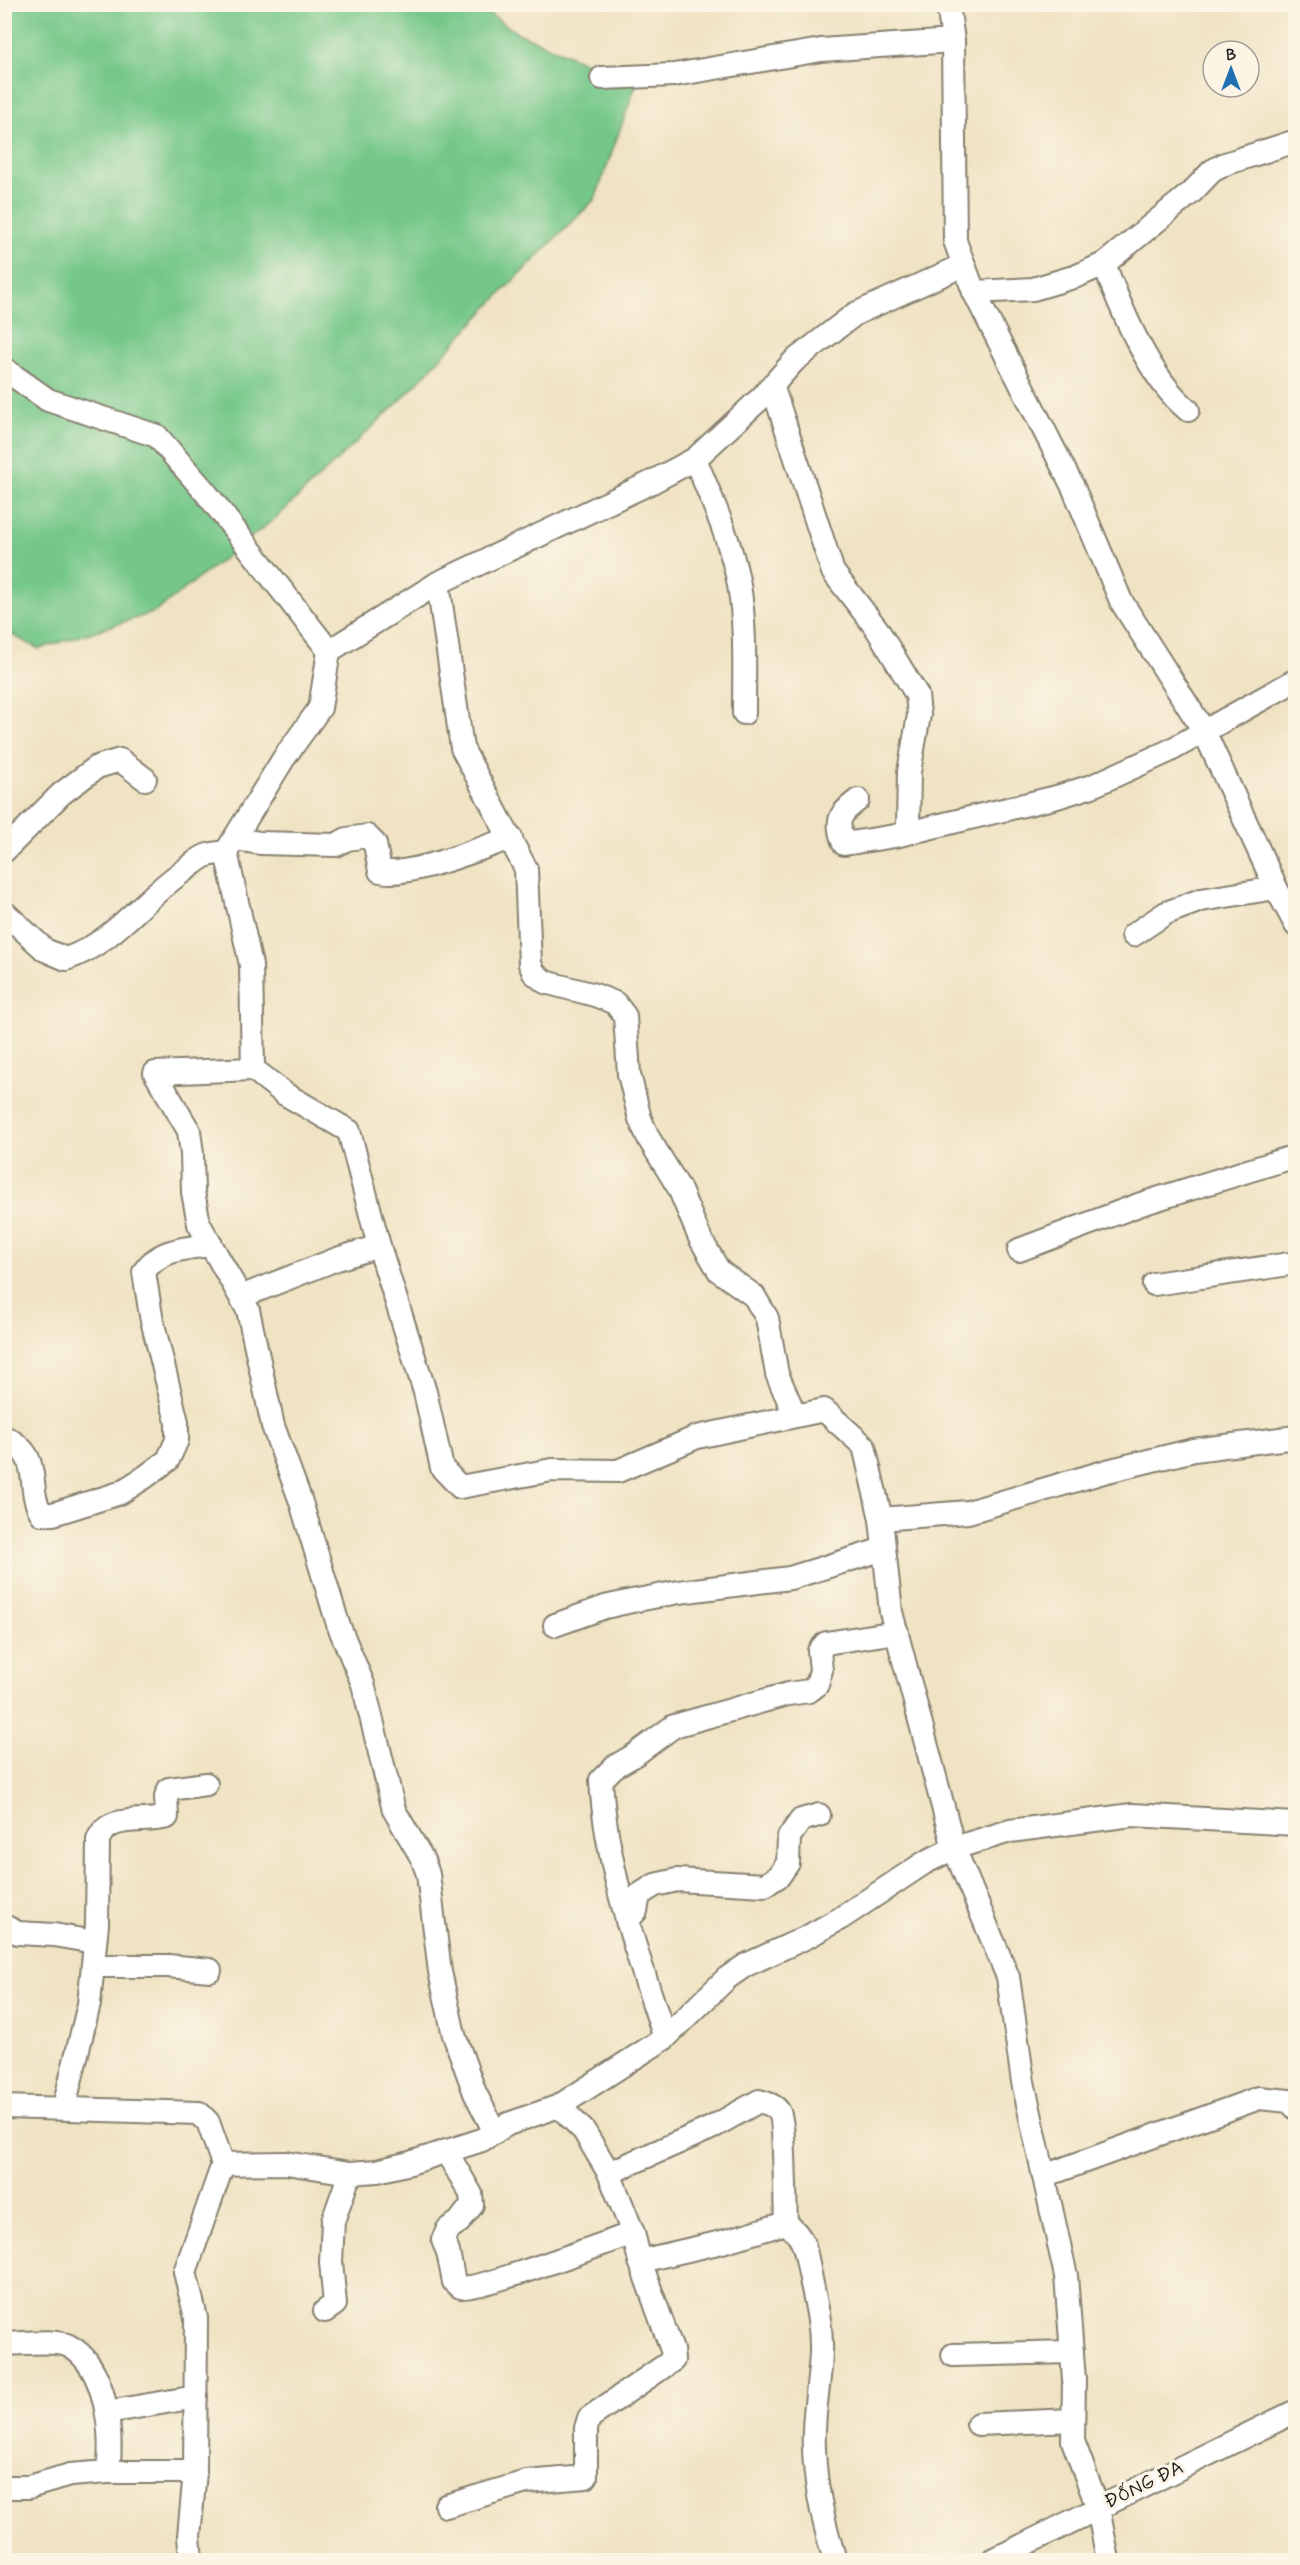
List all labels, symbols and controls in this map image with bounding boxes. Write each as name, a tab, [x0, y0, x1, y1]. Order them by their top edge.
north arrow	[1201, 39, 1261, 99]
text: B	[1226, 45, 1236, 66]
street label: ĐỐNG ĐA	[1100, 2454, 1188, 2516]

